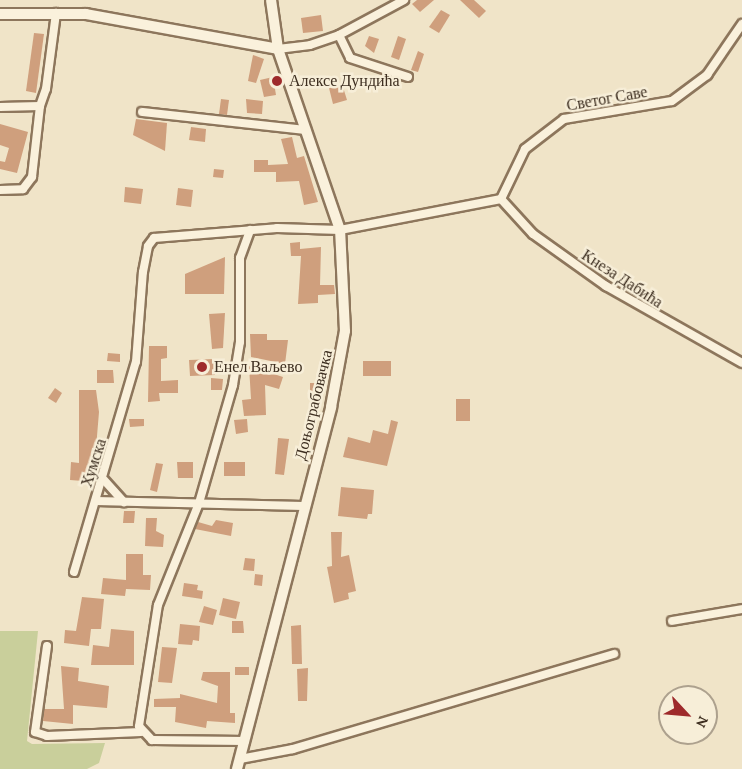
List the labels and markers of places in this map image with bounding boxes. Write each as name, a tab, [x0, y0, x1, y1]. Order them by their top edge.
place label: Алексе Дундића	[289, 71, 400, 91]
marker: Алексе Дундића	[270, 74, 284, 88]
place label: Енел Ваљево	[214, 357, 302, 377]
marker: Енел Ваљево	[195, 360, 209, 374]

